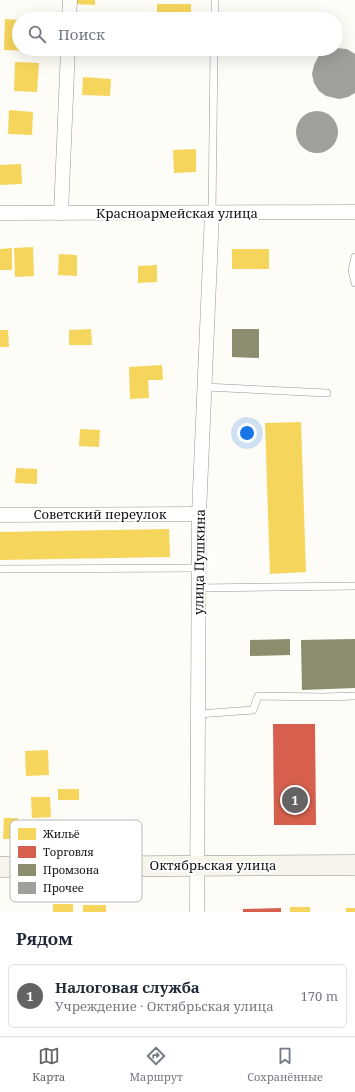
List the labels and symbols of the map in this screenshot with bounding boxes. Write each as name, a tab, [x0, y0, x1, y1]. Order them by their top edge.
street label: Красноармейская улица	[96, 204, 258, 222]
your location	[237, 423, 257, 443]
street label: Советский переулок	[34, 505, 167, 523]
street label: улица Пушкина	[189, 509, 209, 615]
pin: 1	[282, 785, 308, 815]
legend	[10, 820, 142, 902]
text: Жильё	[42, 826, 80, 841]
text: Торговля	[43, 844, 94, 859]
street label: Октябрьская улица	[150, 856, 276, 874]
text: Промзона	[43, 862, 99, 877]
text: Прочее	[43, 880, 84, 895]

